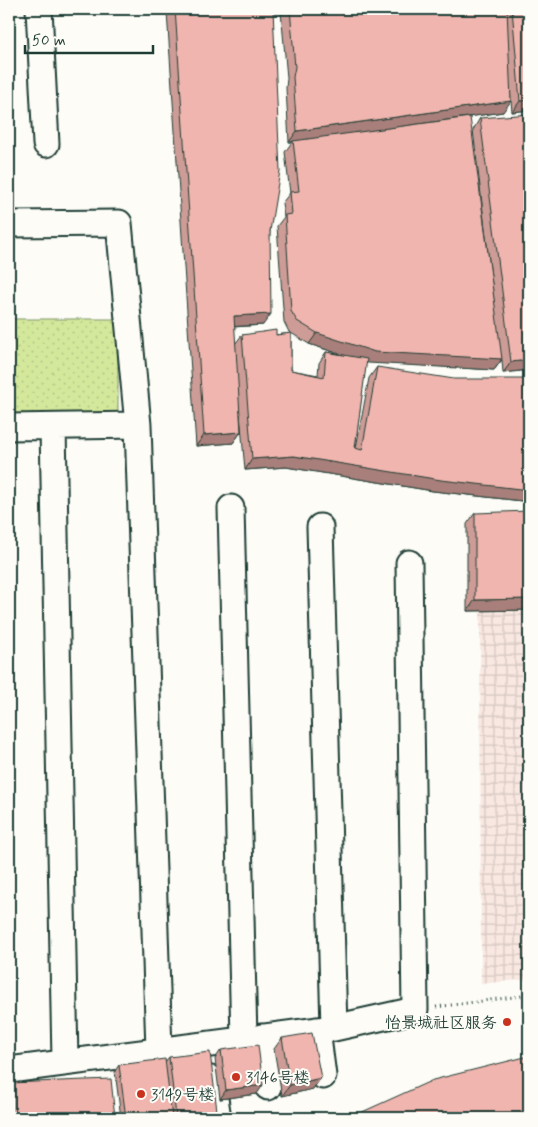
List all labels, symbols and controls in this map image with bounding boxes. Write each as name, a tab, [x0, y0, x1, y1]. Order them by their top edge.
scale bar	[25, 22, 152, 54]
text: 50 m	[32, 31, 66, 51]
place label: 怡景城社区服务	[385, 1013, 497, 1034]
marker: 怡景城社区服务	[501, 1016, 513, 1028]
place label: 3146号楼	[246, 1068, 310, 1089]
marker: 3146号楼	[230, 1071, 242, 1083]
place label: 3149号楼	[151, 1085, 214, 1106]
marker: 3149号楼	[135, 1088, 147, 1100]

